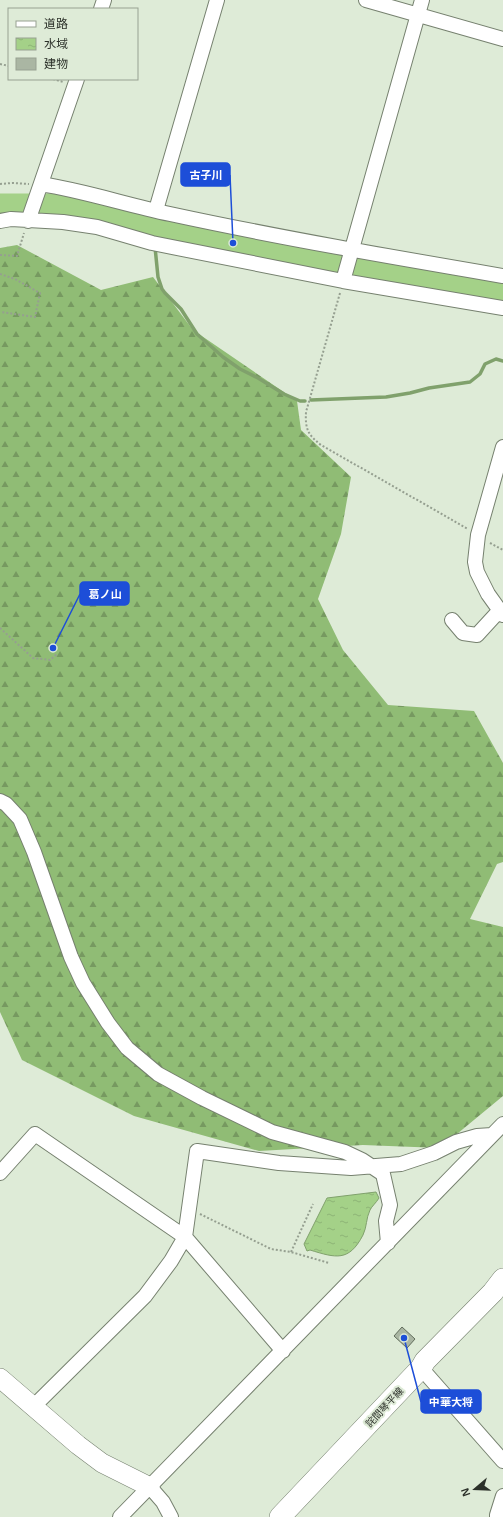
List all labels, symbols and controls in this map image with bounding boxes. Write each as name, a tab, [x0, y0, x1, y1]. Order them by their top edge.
legend	[8, 8, 138, 80]
text: 道路	[44, 17, 68, 31]
text: 水域	[44, 37, 68, 51]
text: 建物	[44, 57, 68, 71]
callout: 古子川	[181, 163, 230, 186]
text: 古子川	[190, 169, 223, 181]
callout: 葛ノ山	[80, 582, 129, 605]
text: 葛ノ山	[89, 588, 122, 600]
street label: 詫間琴平線	[363, 1385, 405, 1429]
callout: 中華大将	[421, 1390, 481, 1413]
text: 中華大将	[429, 1396, 473, 1408]
north arrow	[455, 1469, 495, 1509]
text: N	[459, 1486, 473, 1498]

